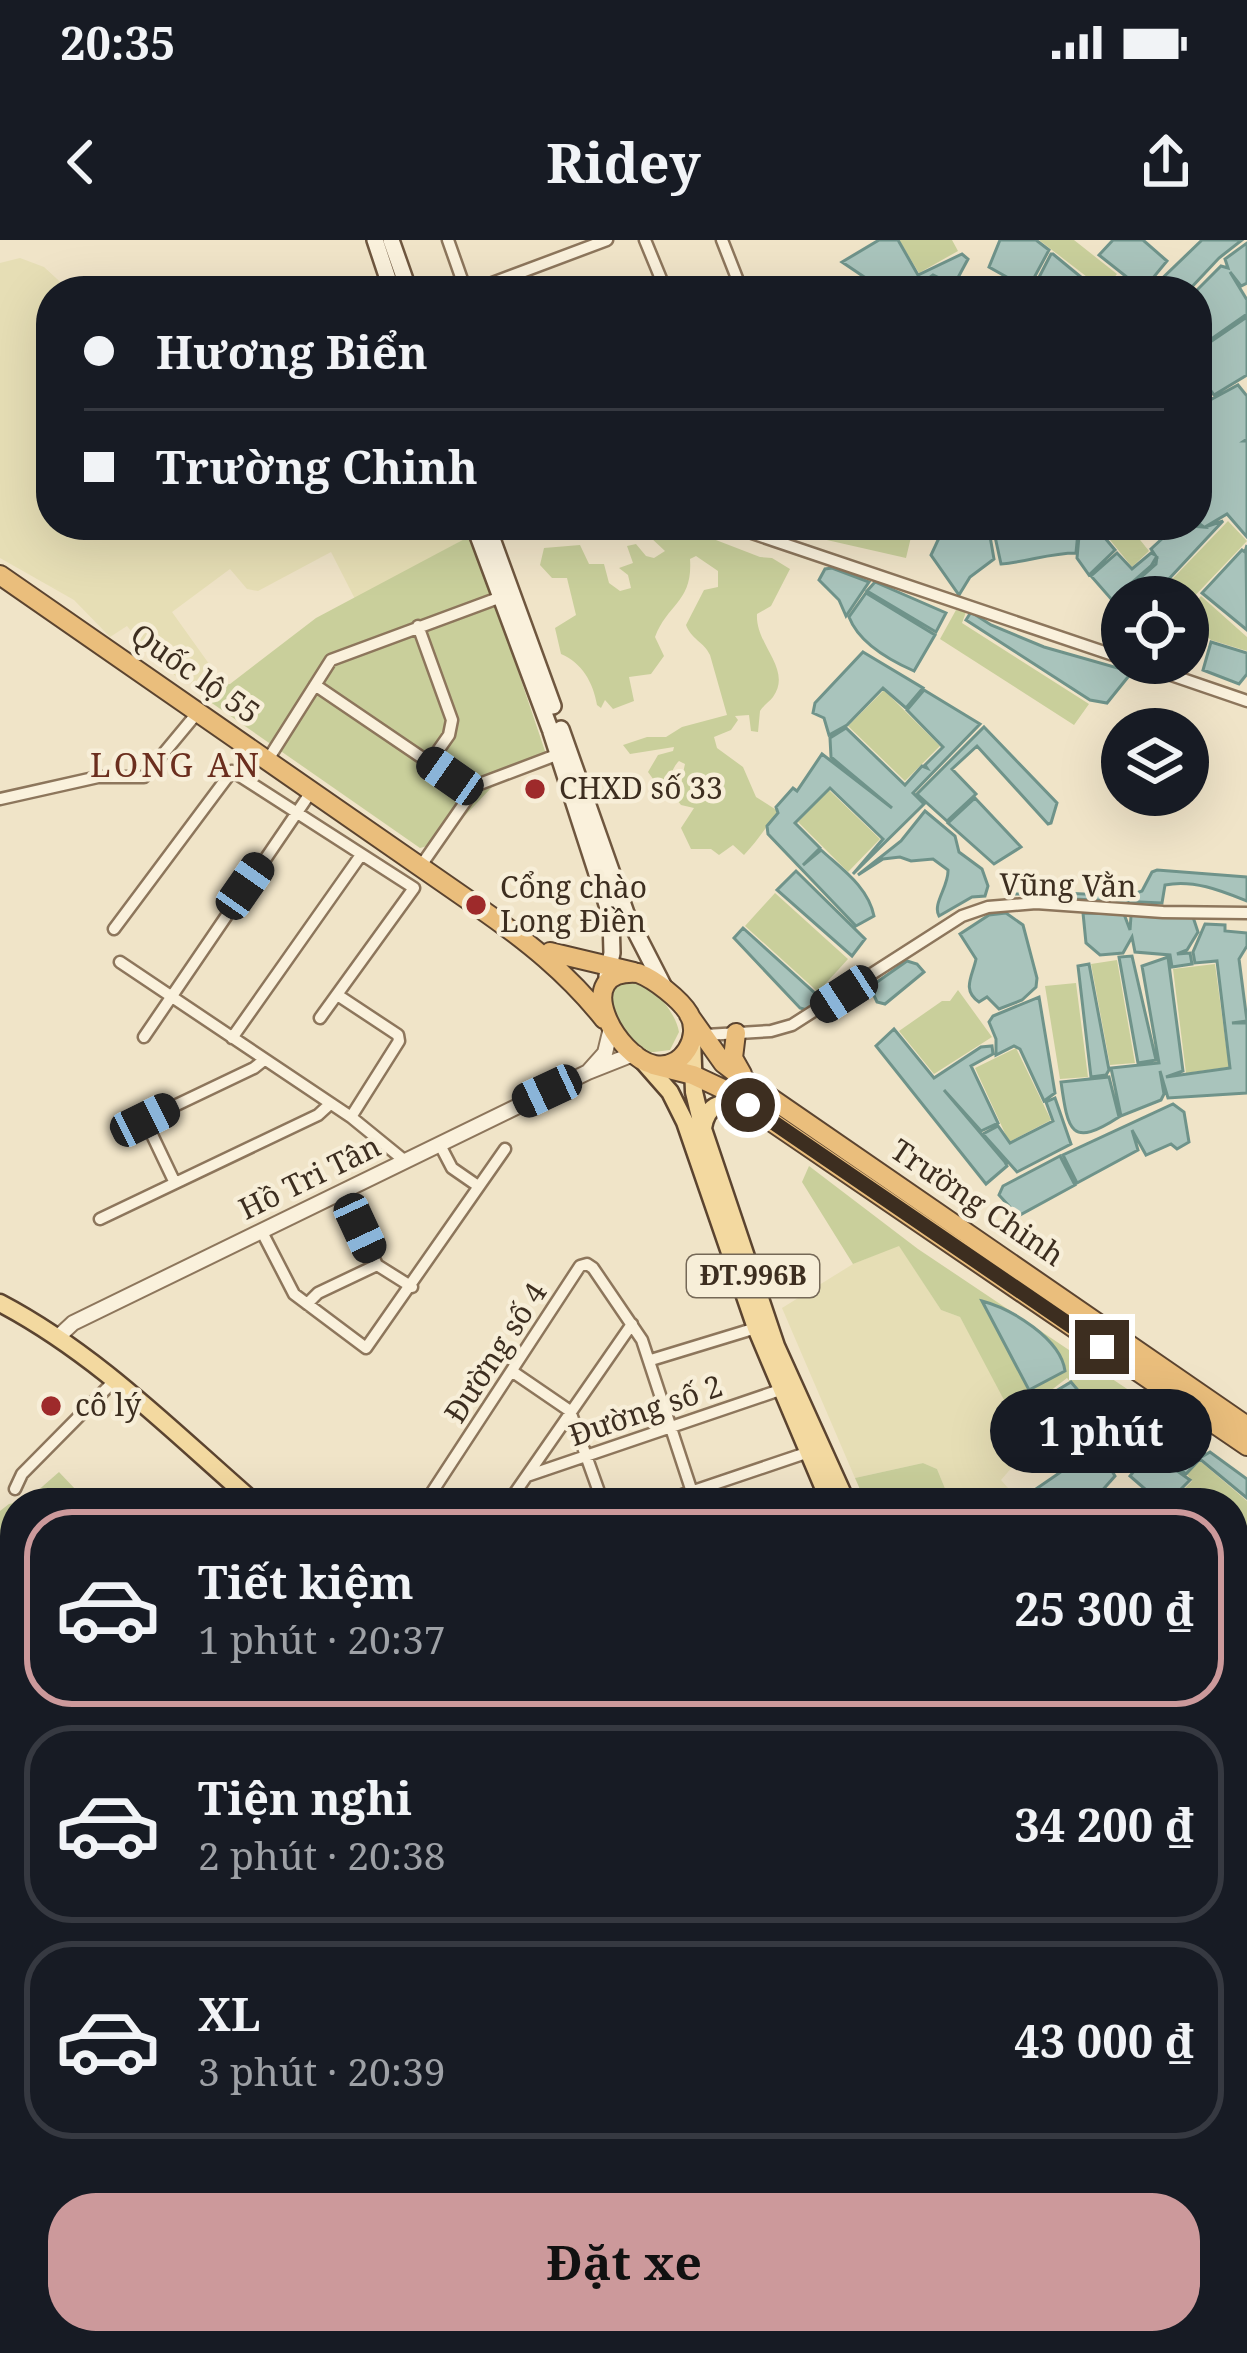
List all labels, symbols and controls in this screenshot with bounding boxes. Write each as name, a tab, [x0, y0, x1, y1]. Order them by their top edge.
text: 20:35	[60, 12, 175, 73]
text: Ridey	[546, 125, 701, 199]
icon: back	[48, 129, 114, 195]
icon: share	[1133, 129, 1199, 195]
text: Hương Biển	[156, 321, 428, 382]
text: Trường Chinh	[156, 436, 478, 497]
map controls	[1101, 576, 1209, 816]
button: locate	[1101, 576, 1209, 684]
street label: Quốc lộ 55	[123, 613, 269, 732]
button: layers	[1101, 708, 1209, 816]
car	[410, 741, 490, 811]
district label: LONG AN	[90, 742, 262, 787]
place label: CHXD số 33	[559, 767, 723, 808]
marker: CHXD số 33	[522, 776, 548, 802]
car	[210, 846, 280, 926]
street label: Vũng Vằn	[999, 863, 1137, 906]
place label: Cổng chào Long Điền	[500, 866, 647, 941]
marker: Cổng chào Long Điền	[463, 892, 489, 918]
car	[804, 959, 884, 1029]
car	[507, 1059, 587, 1123]
route start	[721, 1078, 775, 1132]
car	[105, 1088, 185, 1152]
street label: Hồ Tri Tân	[232, 1125, 387, 1229]
street label: Trường Chinh	[883, 1129, 1072, 1275]
car	[328, 1188, 392, 1268]
road number: ĐT.996B	[687, 1255, 819, 1297]
street label: Đường số 4	[434, 1274, 556, 1430]
route end	[1075, 1320, 1129, 1374]
street label: Đường số 2	[563, 1364, 728, 1455]
place label: cô lý	[75, 1384, 141, 1425]
callout: 1 phút	[991, 1389, 1213, 1473]
marker: cô lý	[38, 1393, 64, 1419]
text: 1 phút	[1038, 1404, 1164, 1457]
text: Tiết kiệm	[198, 1551, 414, 1612]
icon: car	[54, 1554, 162, 1662]
text: 25 300 ₫	[1014, 1578, 1194, 1639]
text: 1 phút · 20:37	[198, 1612, 446, 1665]
text: Tiện nghi	[198, 1767, 412, 1828]
icon: car	[54, 1770, 162, 1878]
text: 34 200 ₫	[1014, 1794, 1194, 1855]
text: 2 phút · 20:38	[198, 1828, 446, 1881]
text: XL	[198, 1983, 260, 2044]
icon: car	[54, 1986, 162, 2094]
text: 43 000 ₫	[1014, 2010, 1194, 2071]
text: 3 phút · 20:39	[198, 2044, 446, 2097]
button: Đặt xe	[48, 2193, 1200, 2331]

